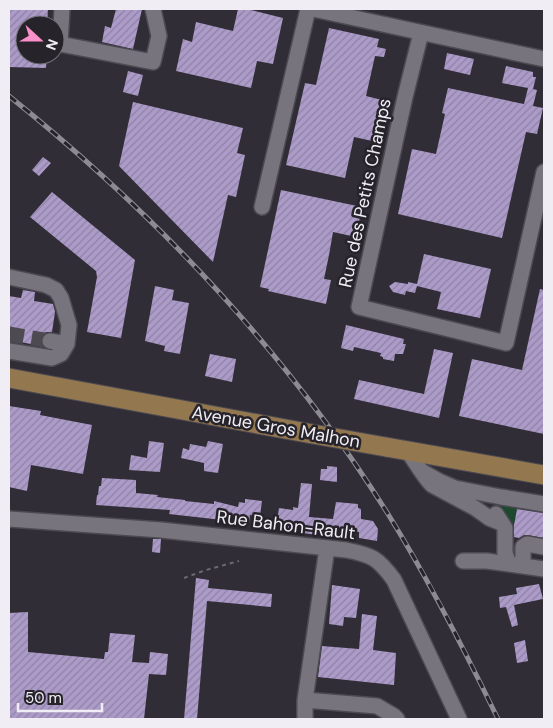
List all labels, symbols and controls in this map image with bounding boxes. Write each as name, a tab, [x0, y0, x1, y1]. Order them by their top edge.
north arrow	[15, 15, 65, 65]
text: N	[42, 37, 62, 53]
street label: Rue des Petits Champs	[333, 96, 397, 290]
street label: Avenue Gros Malhon	[190, 400, 362, 454]
street label: Rue Bahon-Rault	[215, 505, 357, 545]
scale bar	[18, 680, 101, 712]
text: 50 m	[25, 688, 62, 708]

